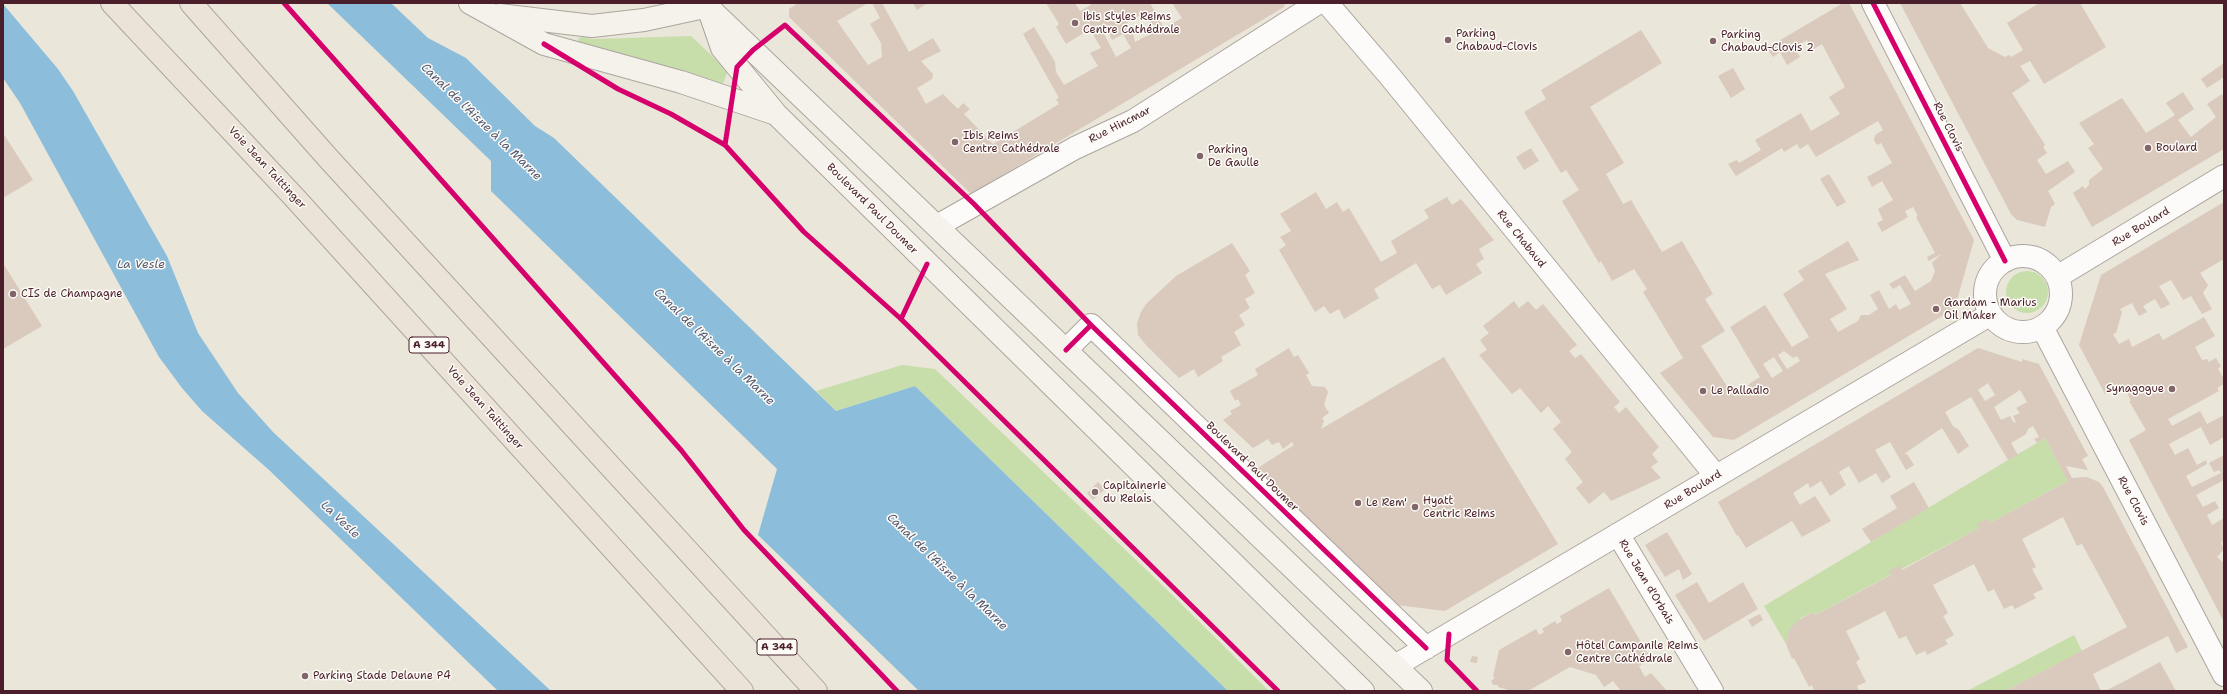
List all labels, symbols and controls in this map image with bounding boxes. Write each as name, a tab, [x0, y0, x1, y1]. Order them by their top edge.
place label: ibis Styles Reims Centre Cathédrale	[1083, 10, 1180, 36]
marker: ibis Styles Reims Centre Cathédrale	[1070, 18, 1080, 28]
place label: Parking Chabaud-Clovis	[1456, 27, 1537, 53]
place label: Parking Chabaud-Clovis 2	[1721, 28, 1814, 54]
marker: Parking Chabaud-Clovis	[1443, 35, 1453, 45]
marker: Parking Chabaud-Clovis 2	[1708, 36, 1718, 46]
water label: Canal de l'Aisne à la Marne	[418, 60, 544, 184]
street label: Rue Clovis	[1930, 100, 1966, 154]
street label: Rue Hincmar	[1087, 104, 1153, 146]
street label: Voie Jean Taittinger	[225, 124, 309, 212]
place label: Ibis Reims Centre Cathédrale	[963, 129, 1060, 155]
marker: Ibis Reims Centre Cathédrale	[950, 137, 960, 147]
place label: Boulard	[2156, 141, 2197, 155]
place label: Parking De Gaulle	[1208, 143, 1259, 169]
marker: Boulard	[2143, 143, 2153, 153]
marker: Parking De Gaulle	[1195, 151, 1205, 161]
street label: Boulevard Paul Doumer	[824, 161, 920, 257]
street label: Rue Boulard	[2110, 205, 2172, 249]
street label: Rue Chabaud	[1494, 208, 1548, 270]
water label: La Vesle	[117, 258, 165, 272]
water label: Canal de l'Aisne à la Marne	[651, 285, 777, 409]
place label: CIS de Champagne	[21, 287, 123, 301]
marker: CIS de Champagne	[8, 289, 18, 299]
place label: Gardam - Marius Oil Maker	[1944, 296, 2037, 322]
marker: Gardam - Marius Oil Maker	[1931, 304, 1941, 314]
road number: A 344	[409, 337, 449, 353]
street label: Voie Jean Taittinger	[444, 363, 526, 453]
place label: Synagogue	[2106, 382, 2164, 396]
place label: Le Palladio	[1711, 384, 1769, 398]
marker: Synagogue	[2167, 384, 2177, 394]
marker: Le Palladio	[1698, 386, 1708, 396]
street label: Boulevard Paul Doumer	[1203, 419, 1301, 515]
street label: Rue Boulard	[1662, 468, 1724, 512]
street label: Rue Clovis	[2114, 474, 2152, 528]
place label: Capitainerie du Relais	[1103, 479, 1167, 505]
marker: Capitainerie du Relais	[1090, 487, 1100, 497]
place label: Hyatt Centric Reims	[1423, 494, 1495, 520]
place label: Le Rem'	[1366, 496, 1407, 510]
water label: La Vesle	[317, 498, 363, 542]
marker: Le Rem'	[1353, 498, 1363, 508]
marker: Hyatt Centric Reims	[1410, 502, 1420, 512]
water label: Canal de l'Aisne à la Marne	[884, 510, 1010, 634]
street label: Rue Jean d'Orbais	[1615, 537, 1677, 627]
road number: A 344	[757, 639, 797, 655]
place label: Hôtel Campanile Reims Centre Cathédrale	[1576, 639, 1698, 665]
marker: Hôtel Campanile Reims Centre Cathédrale	[1563, 647, 1573, 657]
place label: Parking Stade Delaune P4	[313, 669, 451, 683]
marker: Parking Stade Delaune P4	[300, 671, 310, 681]

